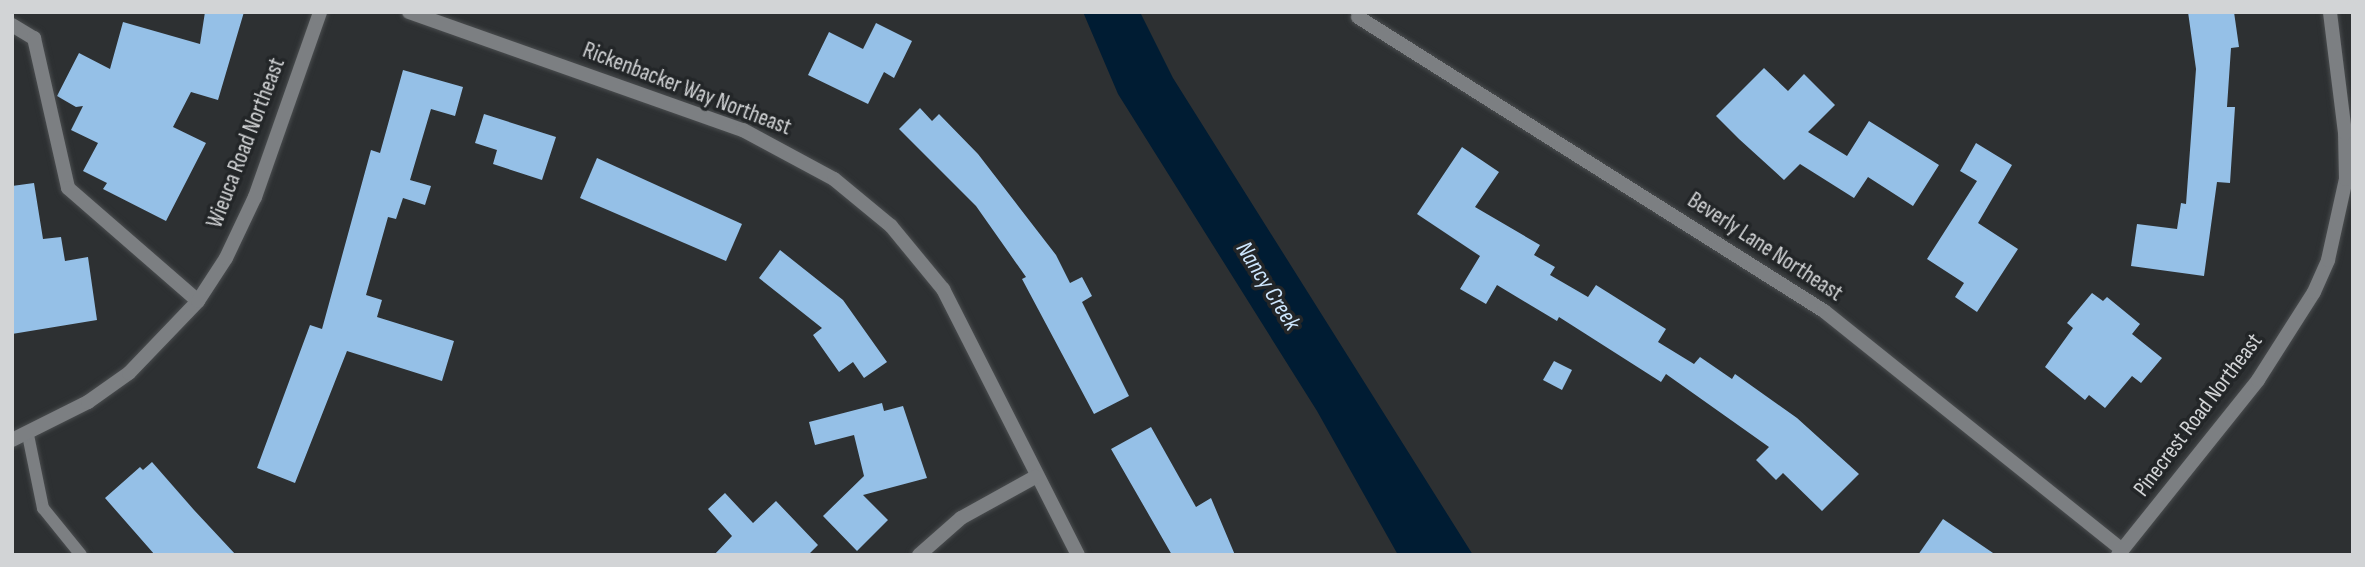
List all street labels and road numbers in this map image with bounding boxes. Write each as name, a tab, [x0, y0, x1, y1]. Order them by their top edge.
street label: Rickenbacker Way Northeast	[579, 37, 795, 141]
street label: Wieuca Road Northeast	[201, 54, 291, 232]
street label: Beverly Lane Northeast	[1682, 187, 1848, 307]
street label: Pinecrest Road Northeast	[2128, 328, 2268, 502]

